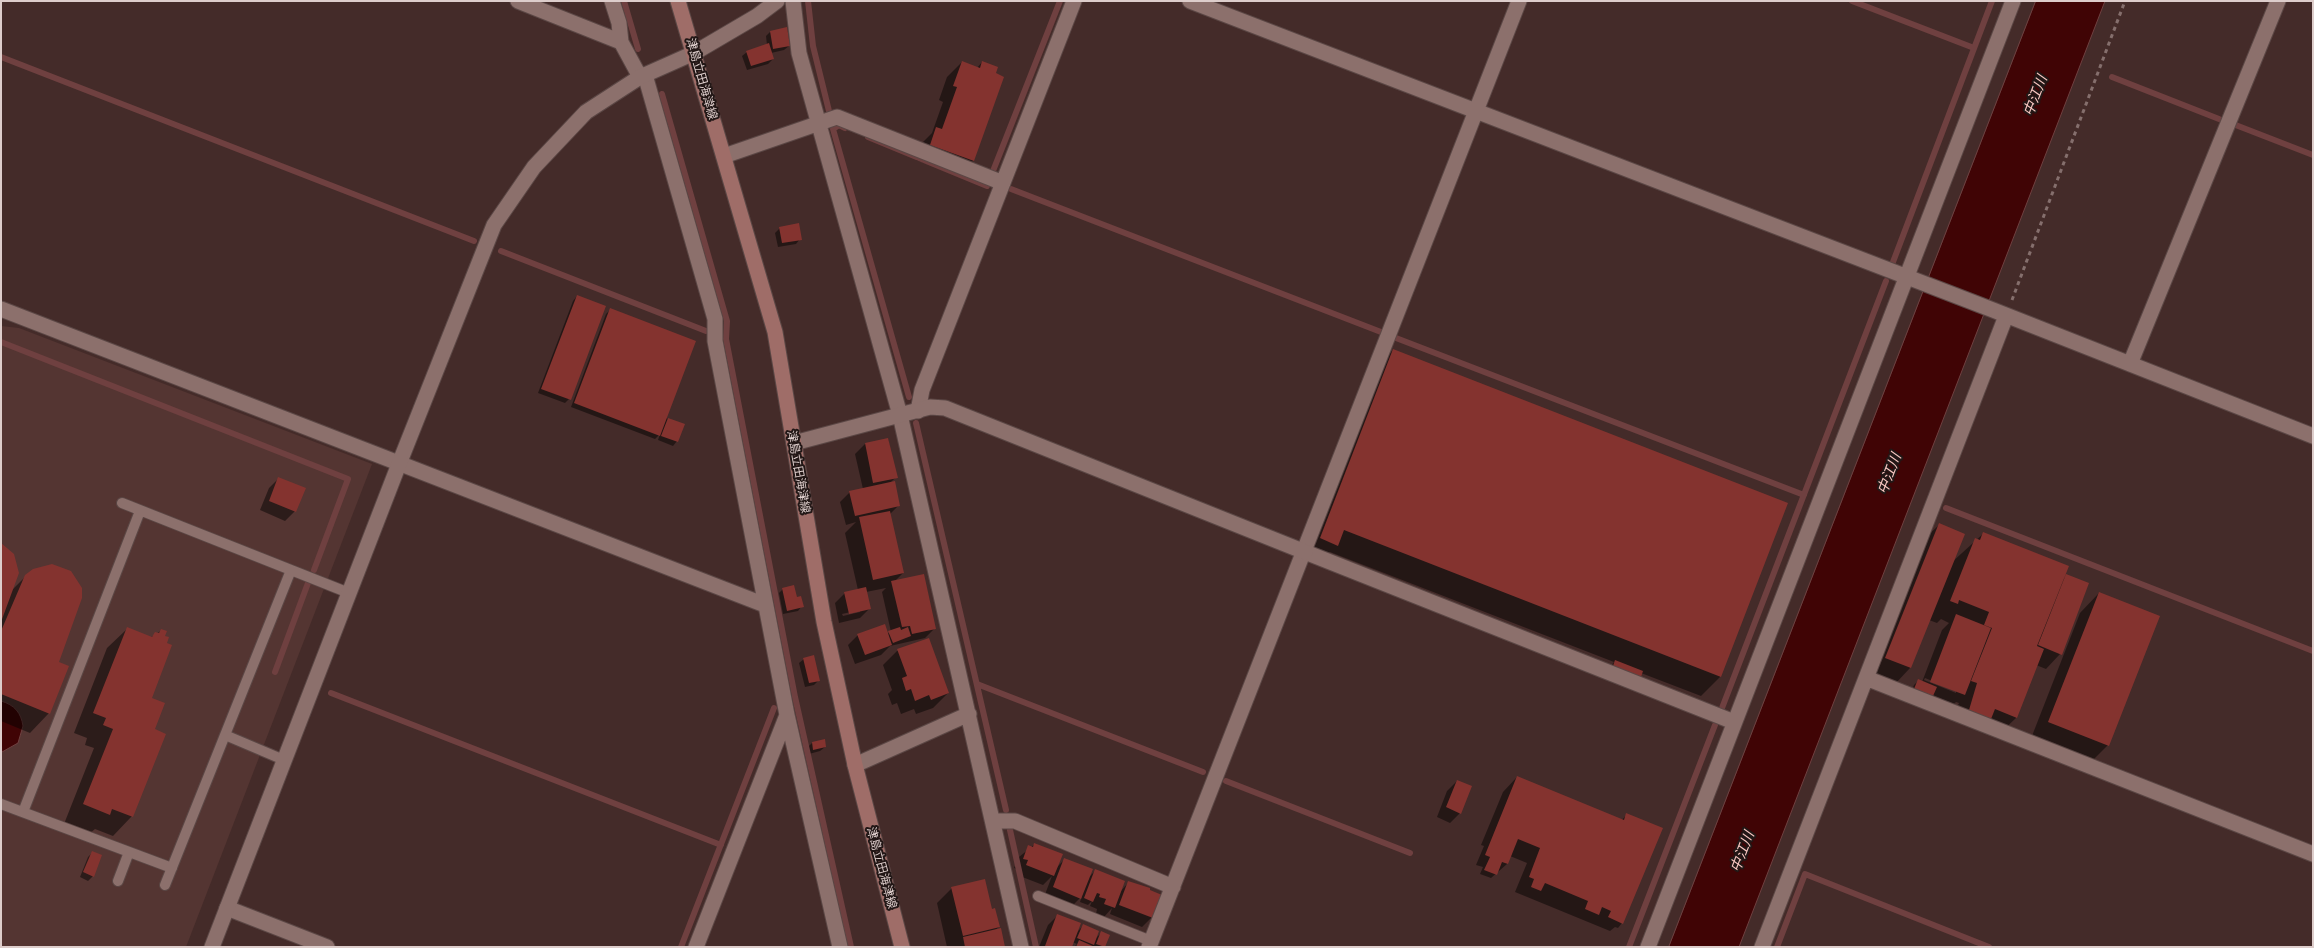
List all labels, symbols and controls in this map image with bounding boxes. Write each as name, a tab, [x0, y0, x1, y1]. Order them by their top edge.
street label: 津島立田海津線	[683, 37, 719, 121]
water label: 中江川	[2021, 73, 2051, 119]
street label: 津島立田海津線	[784, 429, 812, 515]
water label: 中江川	[1875, 451, 1905, 497]
street label: 津島立田海津線	[863, 826, 899, 910]
water label: 中江川	[1728, 829, 1758, 875]

